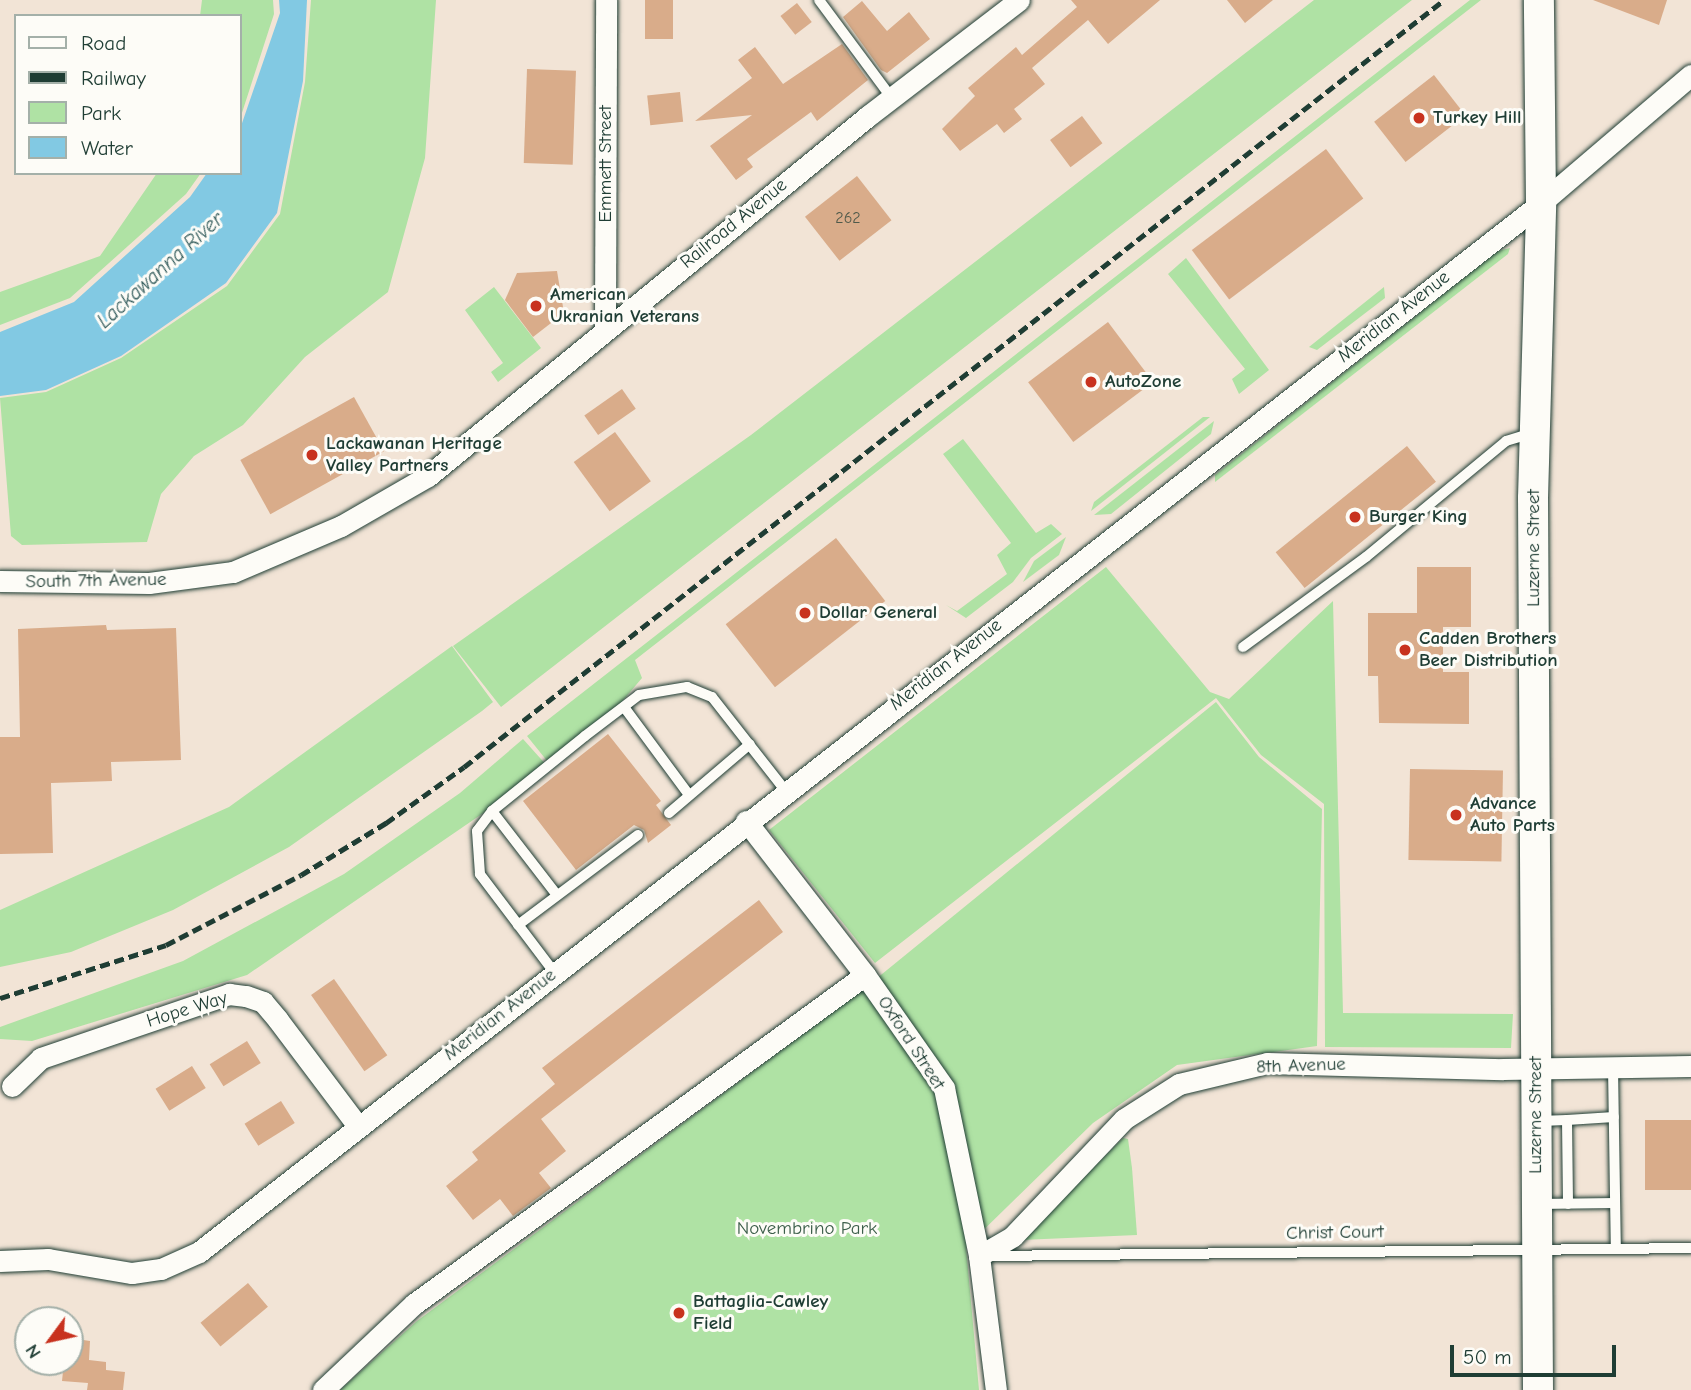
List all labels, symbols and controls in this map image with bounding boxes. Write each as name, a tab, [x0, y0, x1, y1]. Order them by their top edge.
legend	[14, 14, 242, 175]
text: Road	[81, 31, 126, 55]
text: Railway	[81, 66, 146, 90]
text: Park	[81, 101, 121, 125]
street label: Emmett Street	[595, 105, 617, 223]
place label: Turkey Hill	[1433, 107, 1521, 129]
marker: Turkey Hill	[1411, 110, 1427, 126]
text: Water	[81, 136, 133, 160]
street label: Railroad Avenue	[676, 174, 792, 274]
water label: Lackawanna River	[92, 207, 228, 333]
house number: 262	[835, 208, 861, 228]
street label: Meridian Avenue	[1333, 266, 1455, 368]
place label: American Ukranian Veterans	[550, 284, 699, 328]
marker: American Ukranian Veterans	[528, 298, 544, 314]
place label: AutoZone	[1105, 371, 1181, 393]
marker: AutoZone	[1083, 374, 1099, 390]
place label: Lackawanan Heritage Valley Partners	[326, 433, 502, 477]
marker: Lackawanan Heritage Valley Partners	[304, 447, 320, 463]
street label: Luzerne Street	[1523, 489, 1545, 607]
place label: Burger King	[1369, 506, 1468, 528]
marker: Burger King	[1347, 509, 1363, 525]
street label: South 7th Avenue	[25, 568, 167, 594]
place label: Dollar General	[819, 602, 937, 624]
marker: Dollar General	[797, 605, 813, 621]
street label: Meridian Avenue	[885, 614, 1007, 716]
place label: Cadden Brothers Beer Distribution	[1419, 628, 1558, 672]
marker: Cadden Brothers Beer Distribution	[1397, 642, 1413, 658]
place label: Advance Auto Parts	[1470, 793, 1555, 837]
marker: Advance Auto Parts	[1448, 807, 1464, 823]
street label: Meridian Avenue	[439, 964, 561, 1066]
street label: Hope Way	[144, 987, 230, 1033]
street label: Oxford Street	[872, 992, 950, 1094]
street label: 8th Avenue	[1256, 1053, 1346, 1079]
street label: Luzerne Street	[1525, 1056, 1547, 1174]
park label: Novembrino Park	[737, 1218, 877, 1240]
street label: Christ Court	[1286, 1221, 1384, 1245]
place label: Battaglia-Cawley Field	[693, 1291, 828, 1335]
marker: Battaglia-Cawley Field	[671, 1305, 687, 1321]
north arrow	[14, 1306, 84, 1376]
scale bar	[1453, 1330, 1619, 1374]
text: N	[20, 1340, 46, 1363]
text: 50 m	[1463, 1345, 1512, 1369]

